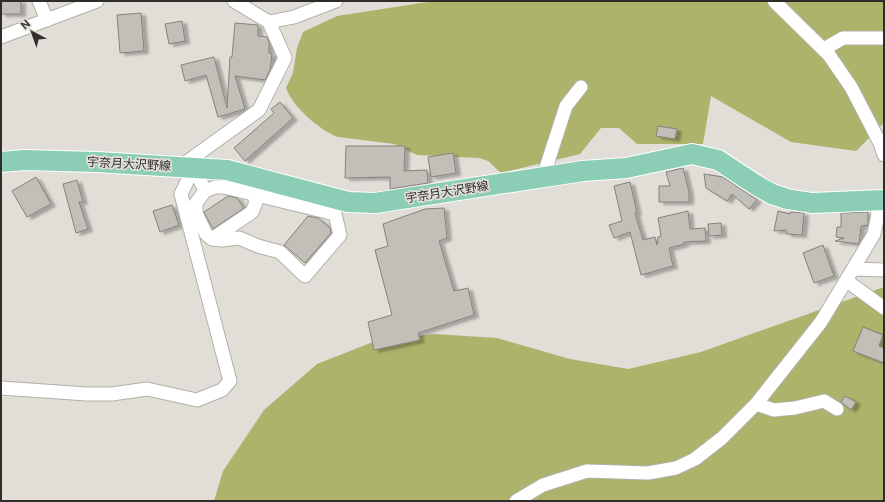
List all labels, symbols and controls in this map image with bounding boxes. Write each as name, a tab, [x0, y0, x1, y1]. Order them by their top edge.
north arrow	[12, 12, 52, 52]
text: N	[17, 16, 33, 32]
street label: 宇奈月大沢野線	[87, 153, 171, 174]
street label: 宇奈月大沢野線	[404, 177, 490, 206]

